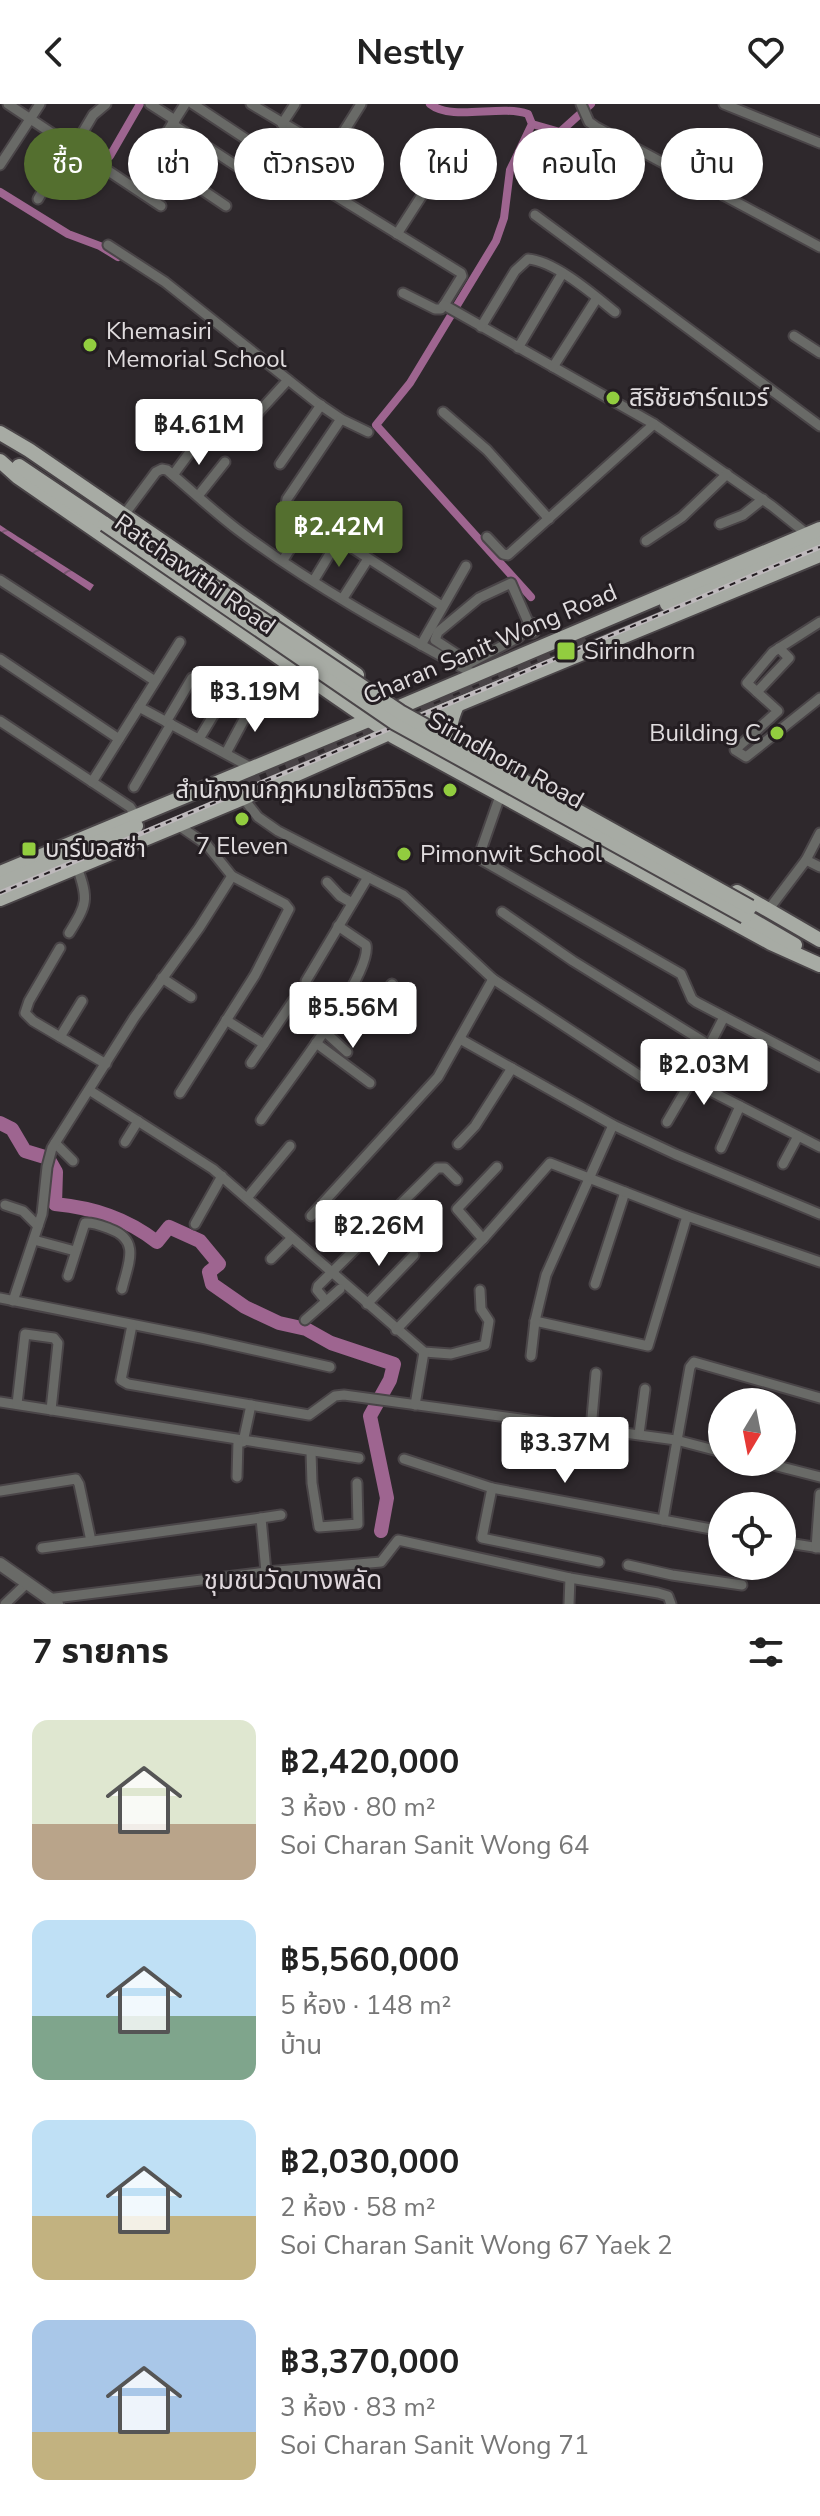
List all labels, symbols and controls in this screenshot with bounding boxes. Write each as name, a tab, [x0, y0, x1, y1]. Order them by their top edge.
text: Nestly	[356, 28, 464, 77]
icon: back	[32, 30, 76, 74]
icon: heart	[744, 30, 788, 74]
chip: ซื้อ	[24, 128, 112, 200]
chip: เช่า	[128, 128, 218, 200]
chip: ตัวกรอง	[234, 128, 384, 200]
chip: ใหม่	[400, 128, 497, 200]
chip: คอนโด	[513, 128, 645, 200]
chip: บ้าน	[661, 128, 763, 200]
place label: Khemasiri Memorial School	[106, 315, 287, 375]
marker: Khemasiri Memorial School	[81, 336, 99, 354]
place label: สิริชัยฮาร์ดแวร์	[629, 382, 770, 414]
marker: สิริชัยฮาร์ดแวร์	[604, 389, 622, 407]
pin: ฿4.61M	[134, 399, 264, 467]
text: ฿4.61M	[154, 407, 244, 442]
pin: ฿2.42M	[274, 501, 404, 569]
street label: Ratchawithi Road	[108, 506, 282, 642]
text: ฿2.42M	[294, 509, 384, 544]
street label: Charan Sanit Wong Road	[358, 576, 622, 712]
place label: Sirindhorn	[584, 635, 695, 667]
marker: Sirindhorn	[555, 640, 577, 662]
pin: ฿3.19M	[190, 666, 320, 734]
text: ฿3.19M	[210, 674, 300, 709]
street label: Sirindhorn Road	[422, 704, 590, 816]
place label: Building C	[649, 717, 761, 749]
marker: Building C	[768, 724, 786, 742]
place label: สำนักงานกฎหมายโชติวิจิตร	[175, 774, 434, 806]
marker: สำนักงานกฎหมายโชติวิจิตร	[441, 781, 459, 799]
marker: 7 Eleven	[233, 810, 251, 828]
place label: 7 Eleven	[196, 830, 288, 862]
place label: บาร์บอสซ่า	[45, 833, 146, 865]
place label: Pimonwit School	[420, 838, 602, 870]
marker: บาร์บอสซ่า	[20, 840, 38, 858]
marker: Pimonwit School	[395, 845, 413, 863]
pin: ฿5.56M	[288, 982, 418, 1050]
text: ฿5.56M	[308, 990, 398, 1025]
pin: ฿2.03M	[639, 1039, 769, 1107]
text: ฿2.03M	[659, 1047, 749, 1082]
pin: ฿2.26M	[314, 1200, 444, 1268]
text: ฿2.26M	[334, 1208, 424, 1243]
north arrow	[708, 1388, 796, 1476]
map controls	[708, 1388, 796, 1580]
pin: ฿3.37M	[500, 1417, 630, 1485]
text: ฿3.37M	[520, 1425, 610, 1460]
button: locate	[708, 1492, 796, 1580]
district label: ชุมชนวัดบางพลัด	[204, 1563, 382, 1598]
text: 7 รายการ	[32, 1629, 169, 1675]
icon: filters	[744, 1630, 788, 1674]
text: ฿2,420,000	[280, 1739, 459, 1785]
icon: home	[96, 1752, 192, 1848]
text: 3 ห้อง · 80 m²	[280, 1790, 436, 1825]
text: Soi Charan Sanit Wong 64	[280, 1828, 589, 1863]
text: ฿5,560,000	[280, 1937, 459, 1983]
icon: home	[96, 1952, 192, 2048]
text: 5 ห้อง · 148 m²	[280, 1988, 451, 2023]
text: บ้าน	[280, 2028, 322, 2063]
text: ฿2,030,000	[280, 2139, 459, 2185]
icon: home	[96, 2152, 192, 2248]
text: 2 ห้อง · 58 m²	[280, 2190, 436, 2225]
text: Soi Charan Sanit Wong 67 Yaek 2	[280, 2228, 673, 2263]
text: ฿3,370,000	[280, 2339, 459, 2385]
icon: home	[96, 2352, 192, 2448]
text: 3 ห้อง · 83 m²	[280, 2390, 436, 2425]
text: Soi Charan Sanit Wong 71	[280, 2428, 589, 2463]

